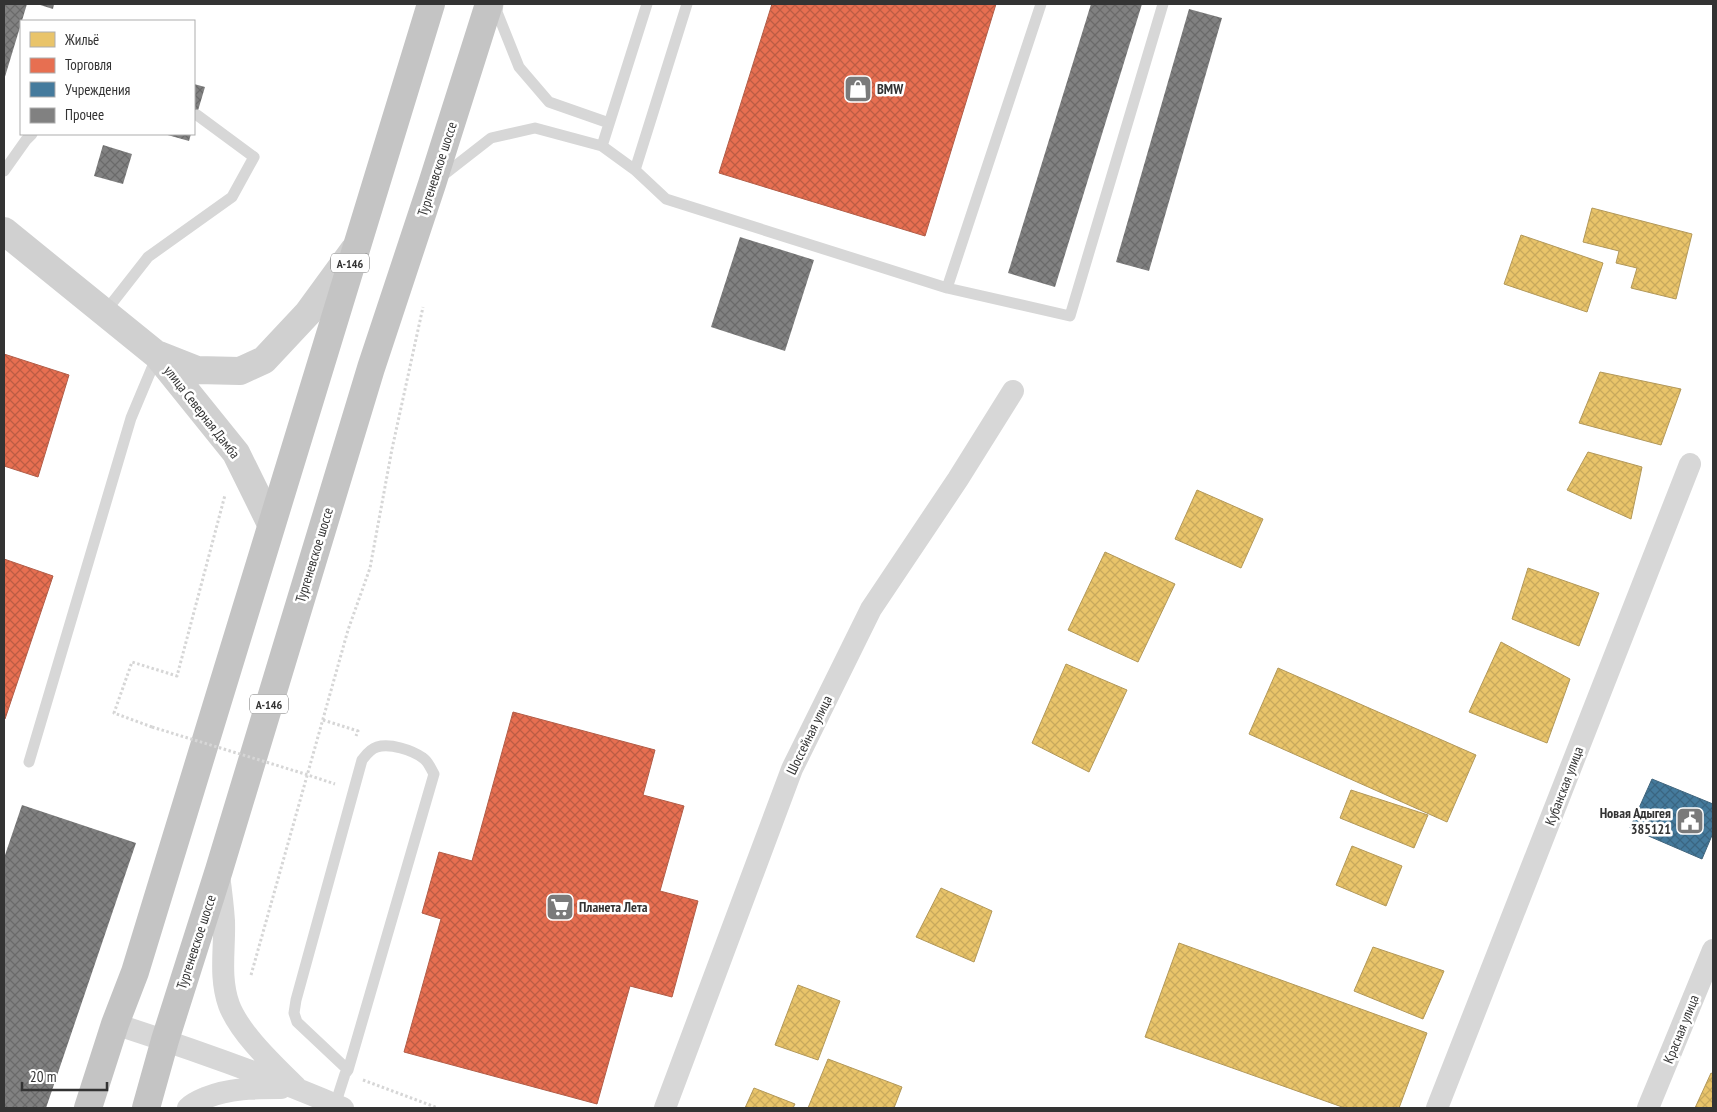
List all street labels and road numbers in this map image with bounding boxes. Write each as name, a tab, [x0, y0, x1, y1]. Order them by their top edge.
street label: Тургеневское шоссе	[413, 119, 461, 218]
road number: А-146	[331, 254, 369, 272]
street label: улица Северная Дамба	[160, 362, 244, 462]
street label: Тургеневское шоссе	[291, 505, 337, 605]
street label: Шоссейная улица	[782, 692, 836, 778]
road number: А-146	[250, 694, 288, 714]
street label: Кубанская улица	[1541, 744, 1587, 828]
street label: Тургеневское шоссе	[172, 892, 220, 991]
street label: Красная улица	[1659, 992, 1703, 1066]

